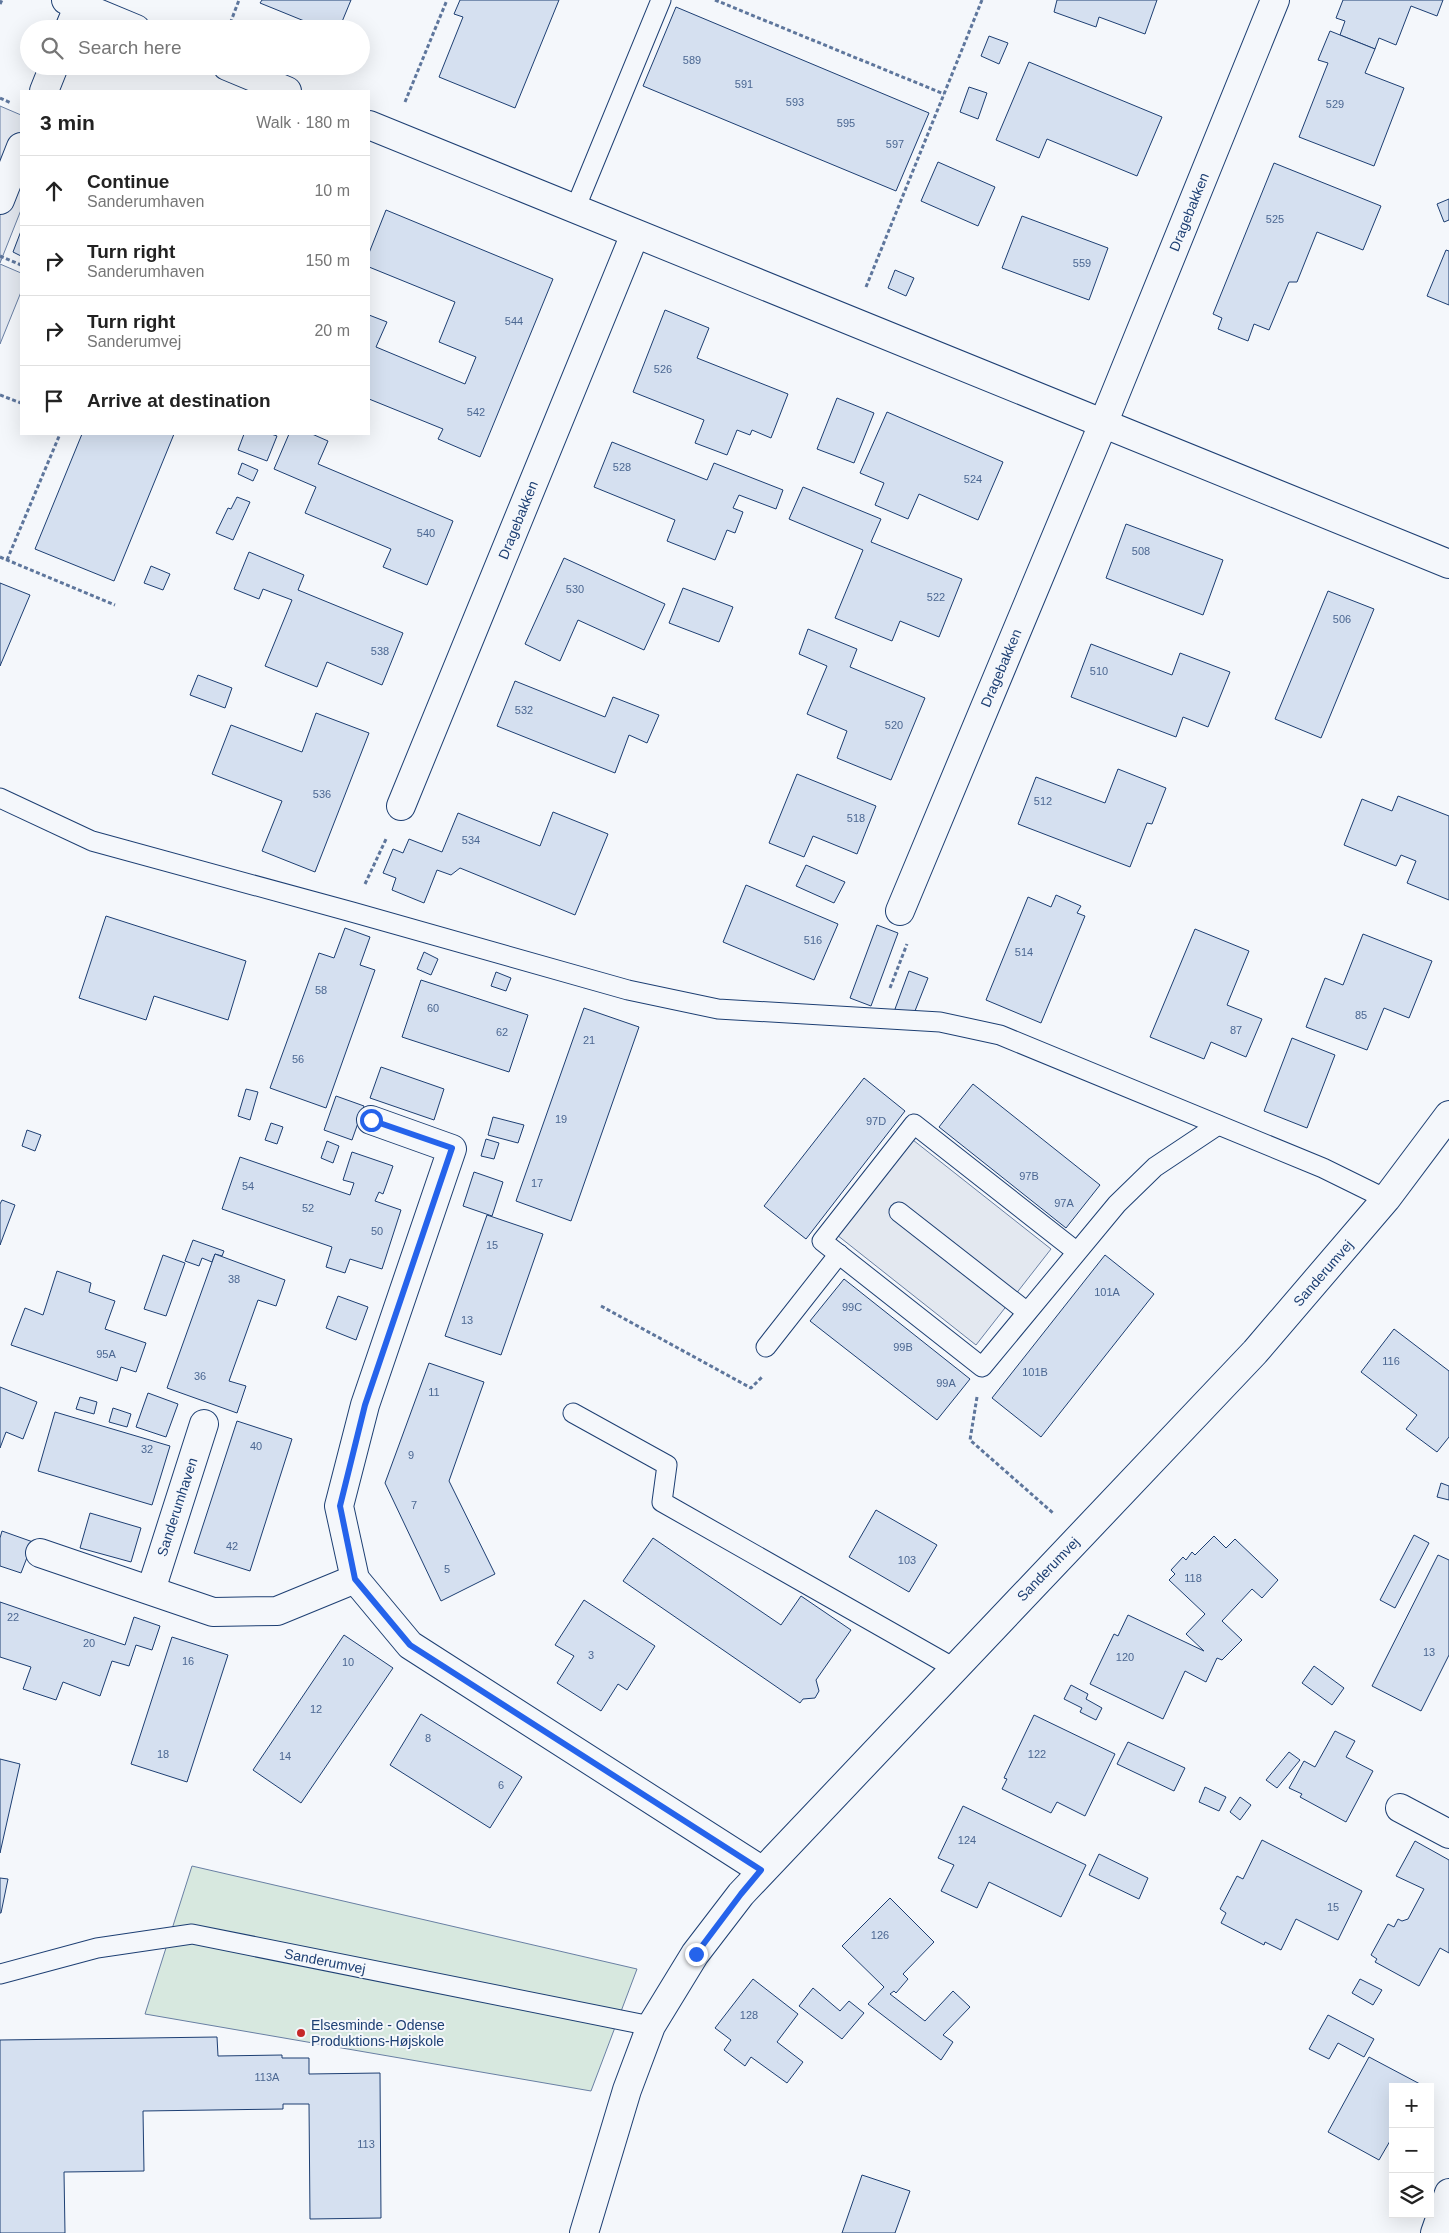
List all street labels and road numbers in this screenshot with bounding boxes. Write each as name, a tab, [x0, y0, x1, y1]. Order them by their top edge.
street label: Dragebakken	[1166, 170, 1212, 254]
street label: Dragebakken	[495, 478, 541, 562]
street label: Dragebakken	[977, 627, 1025, 709]
street label: Sanderumvej	[1290, 1237, 1356, 1309]
street label: Sanderumhaven	[154, 1456, 200, 1558]
street label: Sanderumvej	[1014, 1534, 1082, 1604]
street label: Sanderumvej	[283, 1945, 367, 1977]

